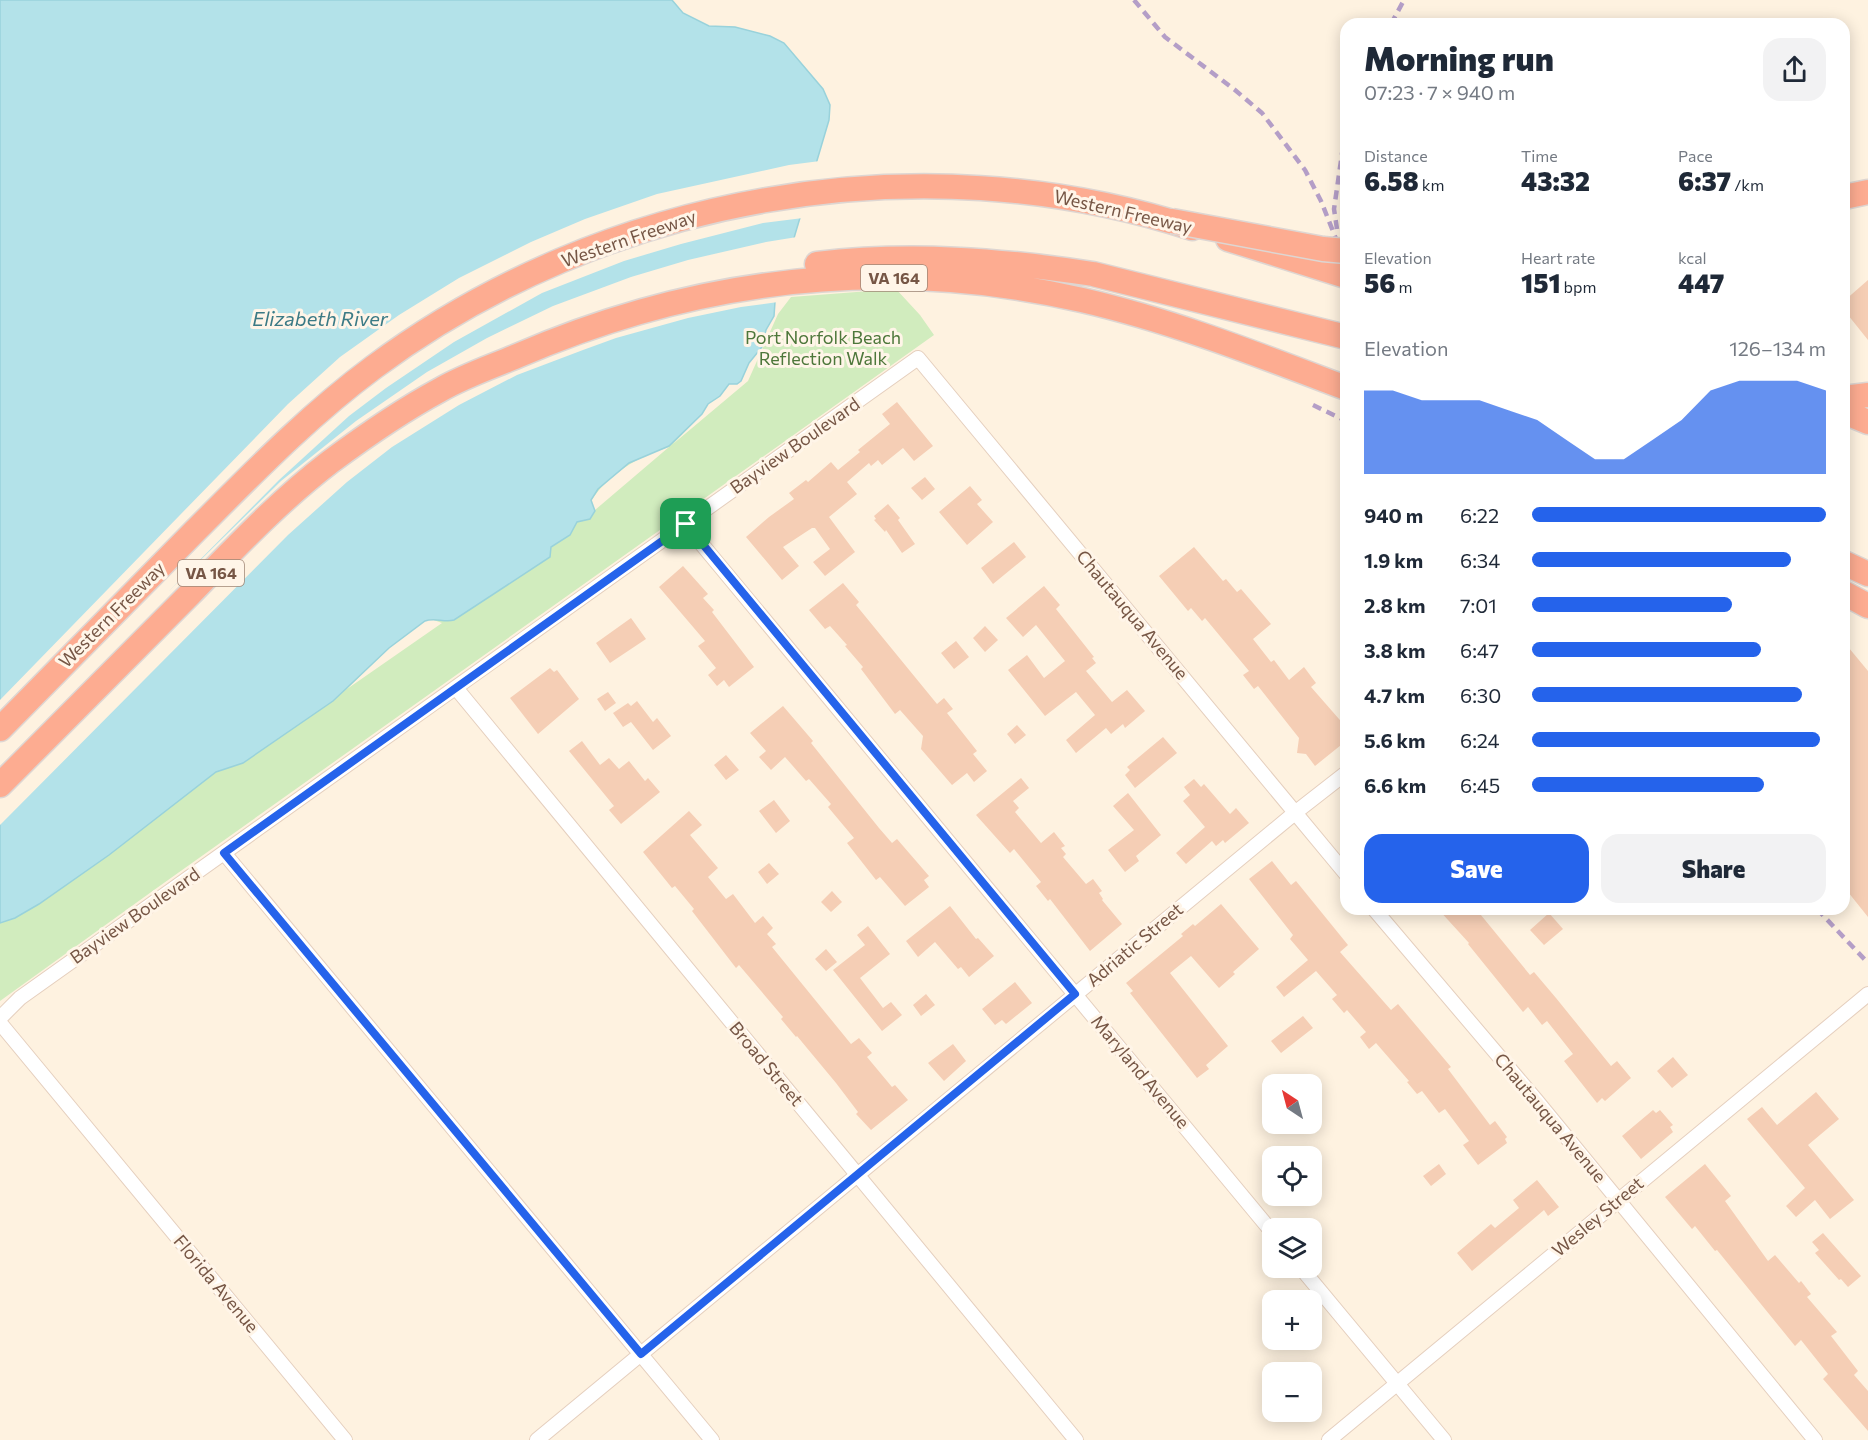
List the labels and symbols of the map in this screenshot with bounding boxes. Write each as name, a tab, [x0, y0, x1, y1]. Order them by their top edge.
street label: Western Freeway	[1052, 184, 1194, 238]
street label: Western Freeway	[558, 205, 699, 271]
road number: VA 164	[861, 265, 927, 291]
water label: Elizabeth River	[252, 306, 389, 330]
park label: Port Norfolk Beach Reflection Walk	[745, 326, 901, 369]
street label: Bayview Boulevard	[725, 392, 863, 498]
pin	[660, 498, 711, 549]
street label: Chautauqua Avenue	[1072, 545, 1193, 684]
street label: Western Freeway	[54, 557, 169, 672]
road number: VA 164	[178, 560, 244, 586]
street label: Bayview Boulevard	[65, 862, 203, 968]
street label: Adriatic Street	[1082, 898, 1187, 991]
street label: Maryland Avenue	[1087, 1010, 1195, 1132]
street label: Broad Street	[725, 1017, 808, 1110]
street label: Chautauqua Avenue	[1490, 1048, 1611, 1187]
north arrow	[1262, 1074, 1322, 1134]
street label: Wesley Street	[1547, 1172, 1647, 1261]
street label: Florida Avenue	[170, 1230, 264, 1337]

